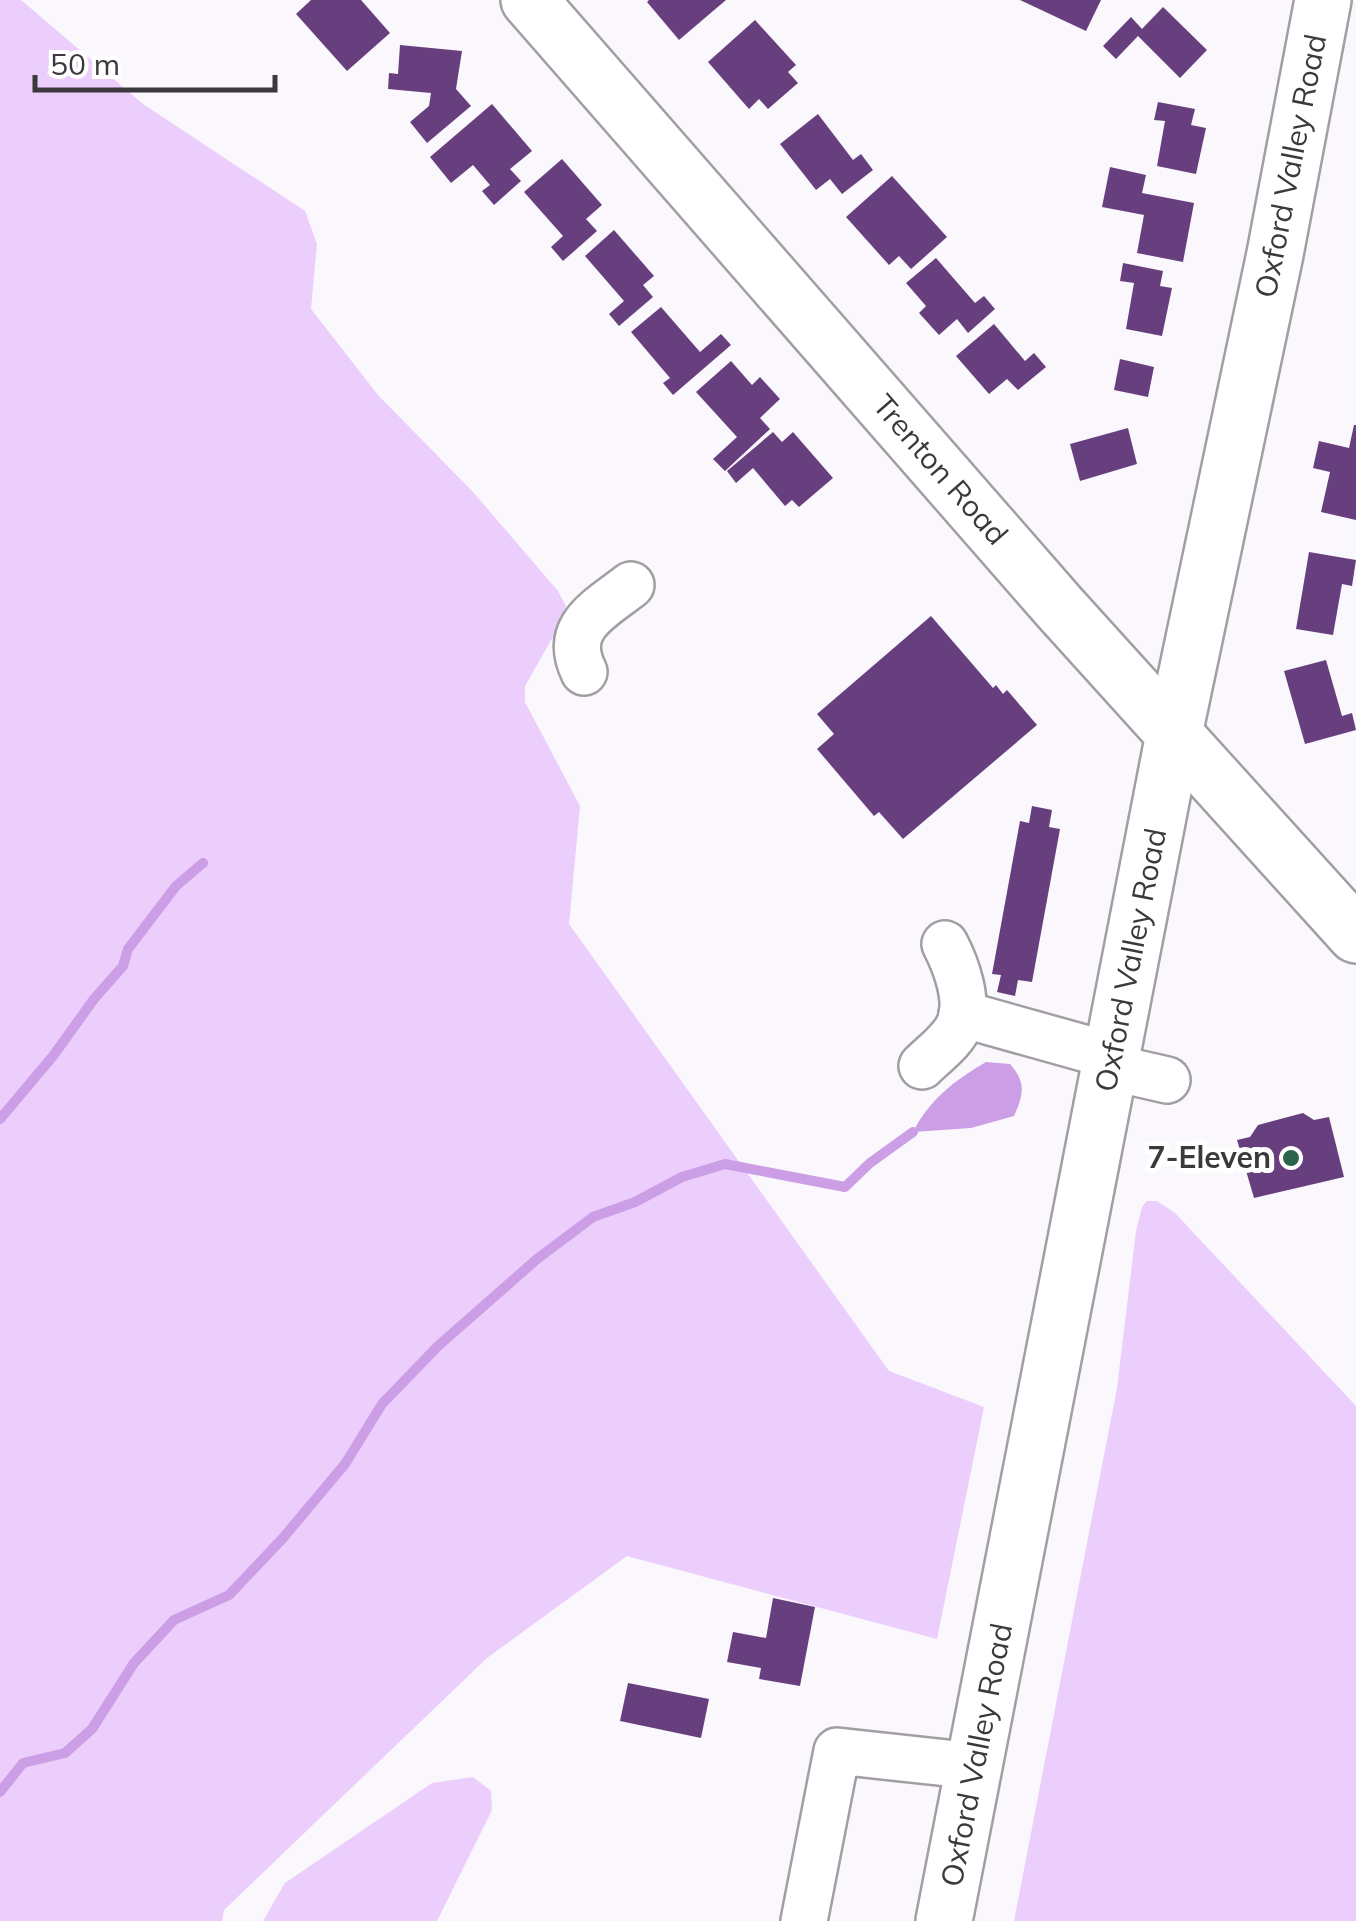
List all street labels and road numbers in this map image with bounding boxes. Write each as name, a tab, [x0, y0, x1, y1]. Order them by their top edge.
street label: Oxford Valley Road	[1246, 31, 1334, 301]
street label: Trenton Road	[865, 386, 1016, 552]
street label: Oxford Valley Road	[1086, 825, 1174, 1095]
street label: Oxford Valley Road	[932, 1620, 1020, 1890]

